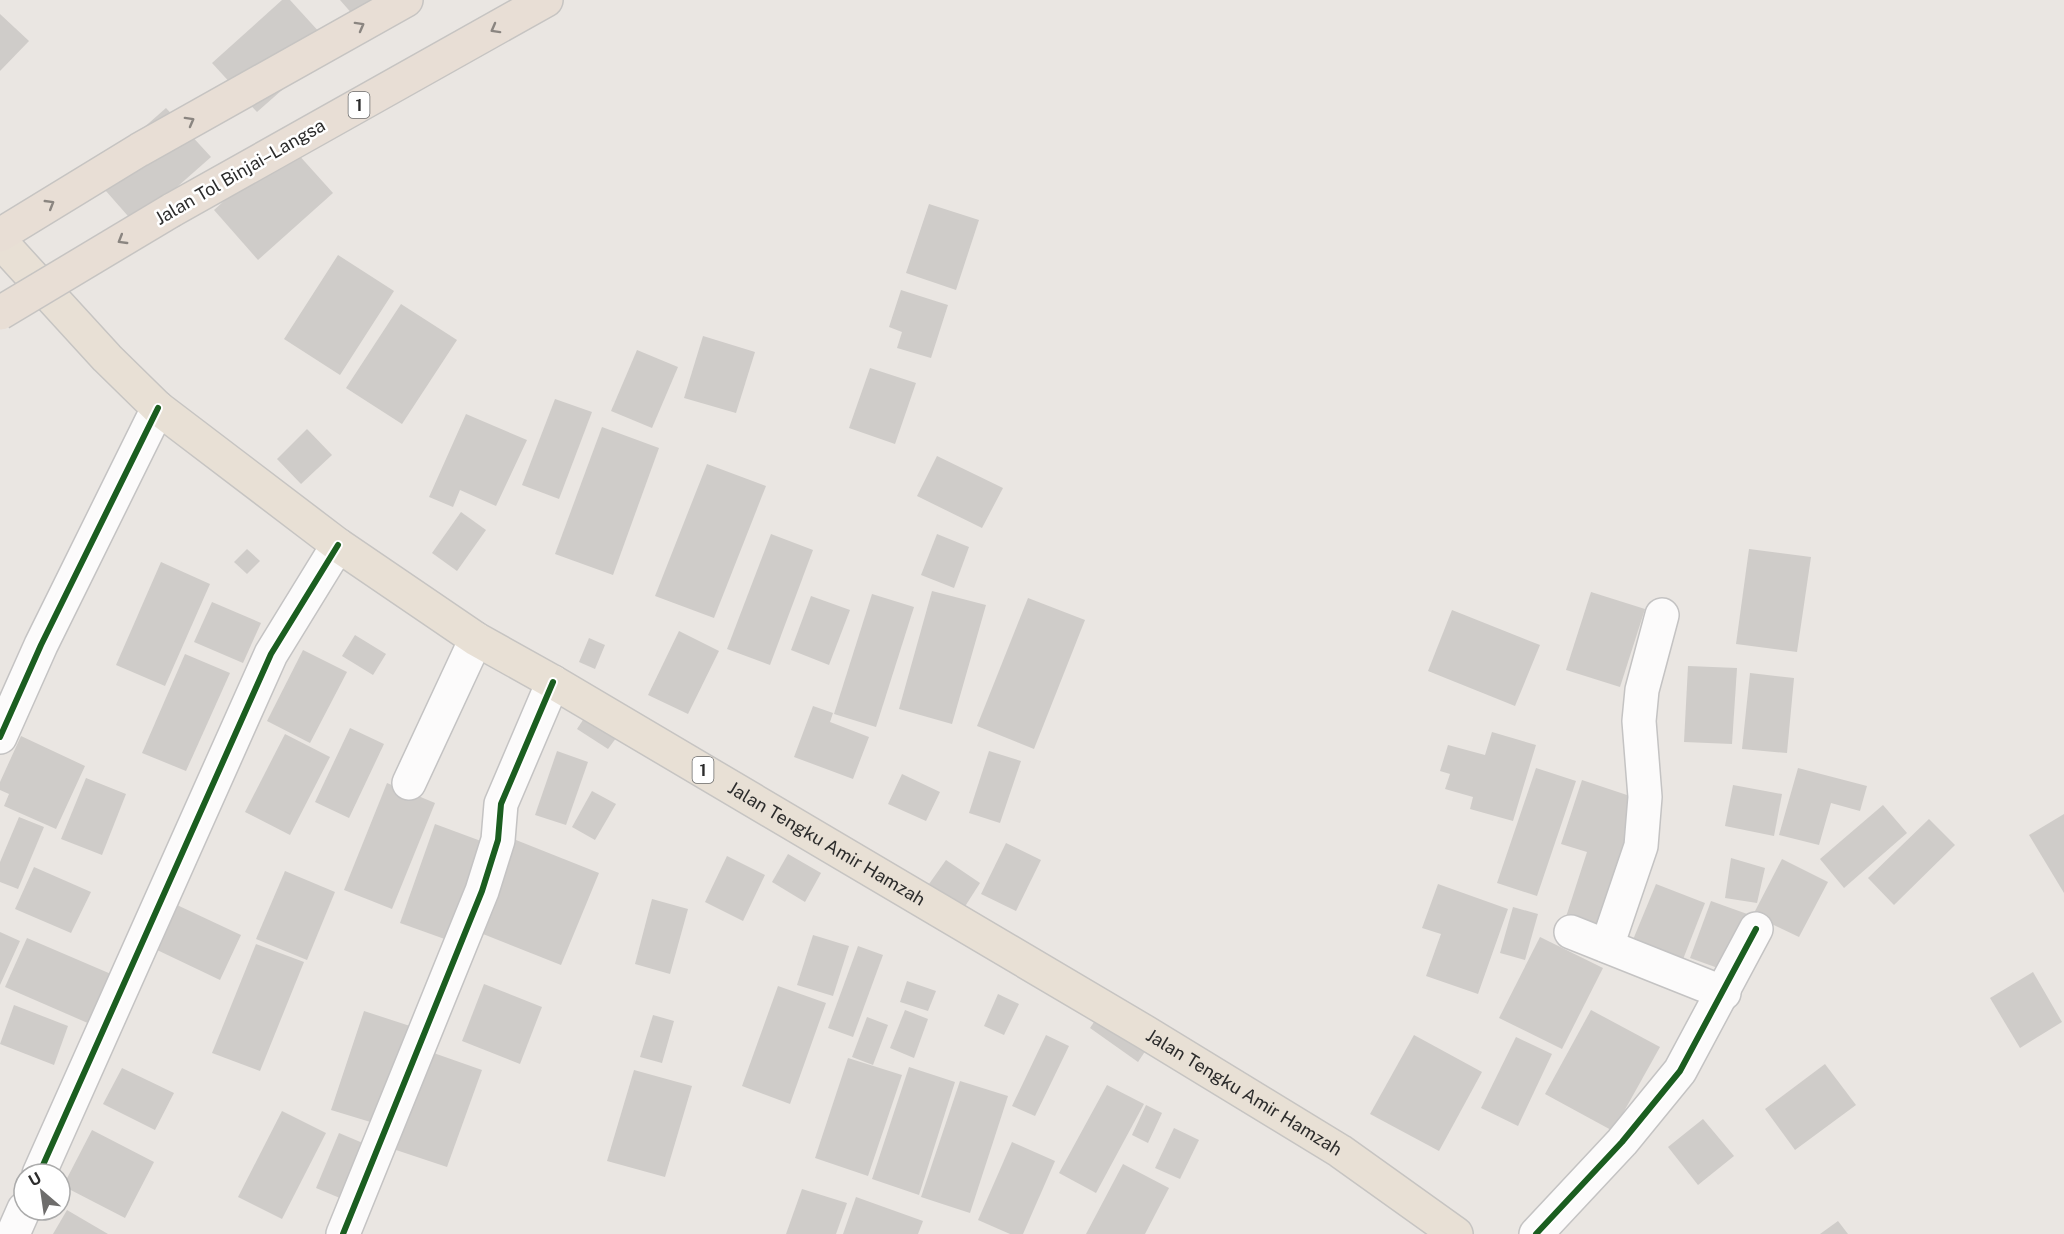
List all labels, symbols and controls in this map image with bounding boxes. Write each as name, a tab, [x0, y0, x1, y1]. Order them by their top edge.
one-way arrow	[491, 21, 501, 33]
one-way arrow	[354, 22, 364, 33]
road number: 1	[348, 92, 370, 118]
street label: Jalan Tol Binjai–Langsa	[151, 114, 329, 229]
one-way arrow	[184, 117, 194, 128]
one-way arrow	[44, 200, 54, 212]
one-way arrow	[118, 232, 128, 244]
road number: 1	[692, 757, 714, 783]
street label: Jalan Tengku Amir Hamzah	[724, 777, 929, 910]
street label: Jalan Tengku Amir Hamzah	[1142, 1024, 1346, 1160]
north arrow	[12, 1162, 72, 1222]
text: U	[25, 1168, 45, 1190]

